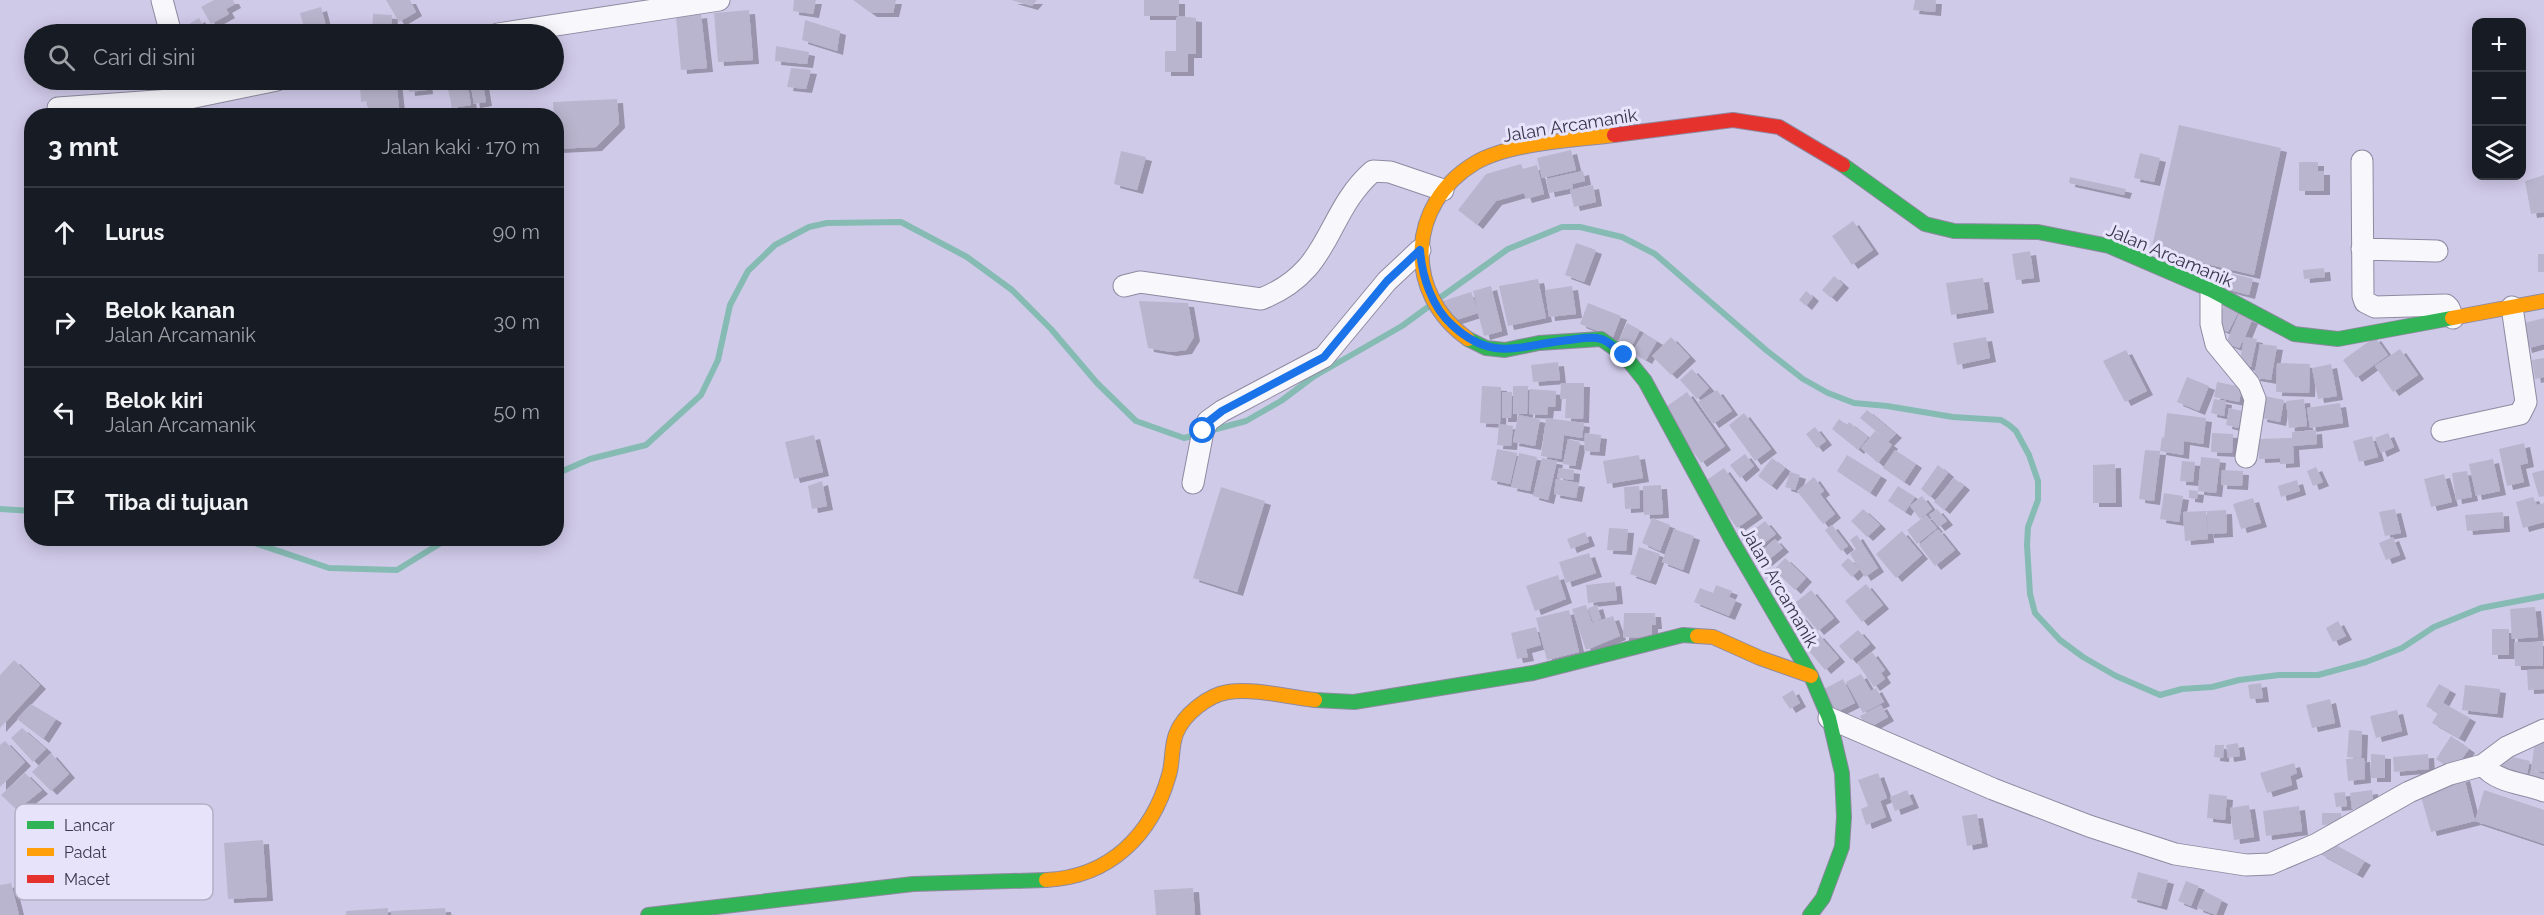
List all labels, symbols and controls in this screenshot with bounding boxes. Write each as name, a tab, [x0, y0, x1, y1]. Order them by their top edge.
map controls	[2472, 18, 2526, 180]
button: +	[2472, 18, 2526, 72]
search box	[24, 24, 564, 90]
icon: search	[45, 41, 78, 74]
text: Cari di sini	[93, 44, 195, 70]
button: −	[2472, 72, 2526, 126]
street label: Jalan Arcamanik	[1501, 104, 1639, 146]
button: layers	[2472, 126, 2526, 180]
text: 3 mnt	[48, 132, 119, 162]
text: Jalan kaki · 170 m	[381, 135, 540, 159]
icon: ahead	[48, 216, 81, 249]
text: Lurus	[105, 219, 164, 245]
street label: Jalan Arcamanik	[2103, 219, 2237, 291]
text: 90 m	[493, 220, 540, 244]
text: Belok kanan	[105, 297, 235, 323]
icon: right	[48, 306, 81, 339]
text: 30 m	[494, 310, 540, 334]
text: Jalan Arcamanik	[105, 323, 256, 347]
route end	[1610, 341, 1636, 367]
text: Belok kiri	[105, 387, 203, 413]
icon: left	[48, 396, 81, 429]
text: 50 m	[493, 400, 540, 424]
text: Jalan Arcamanik	[105, 413, 256, 437]
route start	[1189, 417, 1215, 443]
icon: arrive	[48, 486, 81, 519]
text: Tiba di tujuan	[105, 489, 248, 515]
street label: Jalan Arcamanik	[1737, 523, 1823, 651]
legend	[15, 804, 213, 900]
text: Lancar	[64, 816, 115, 835]
text: Padat	[64, 843, 107, 862]
text: Macet	[64, 870, 111, 889]

